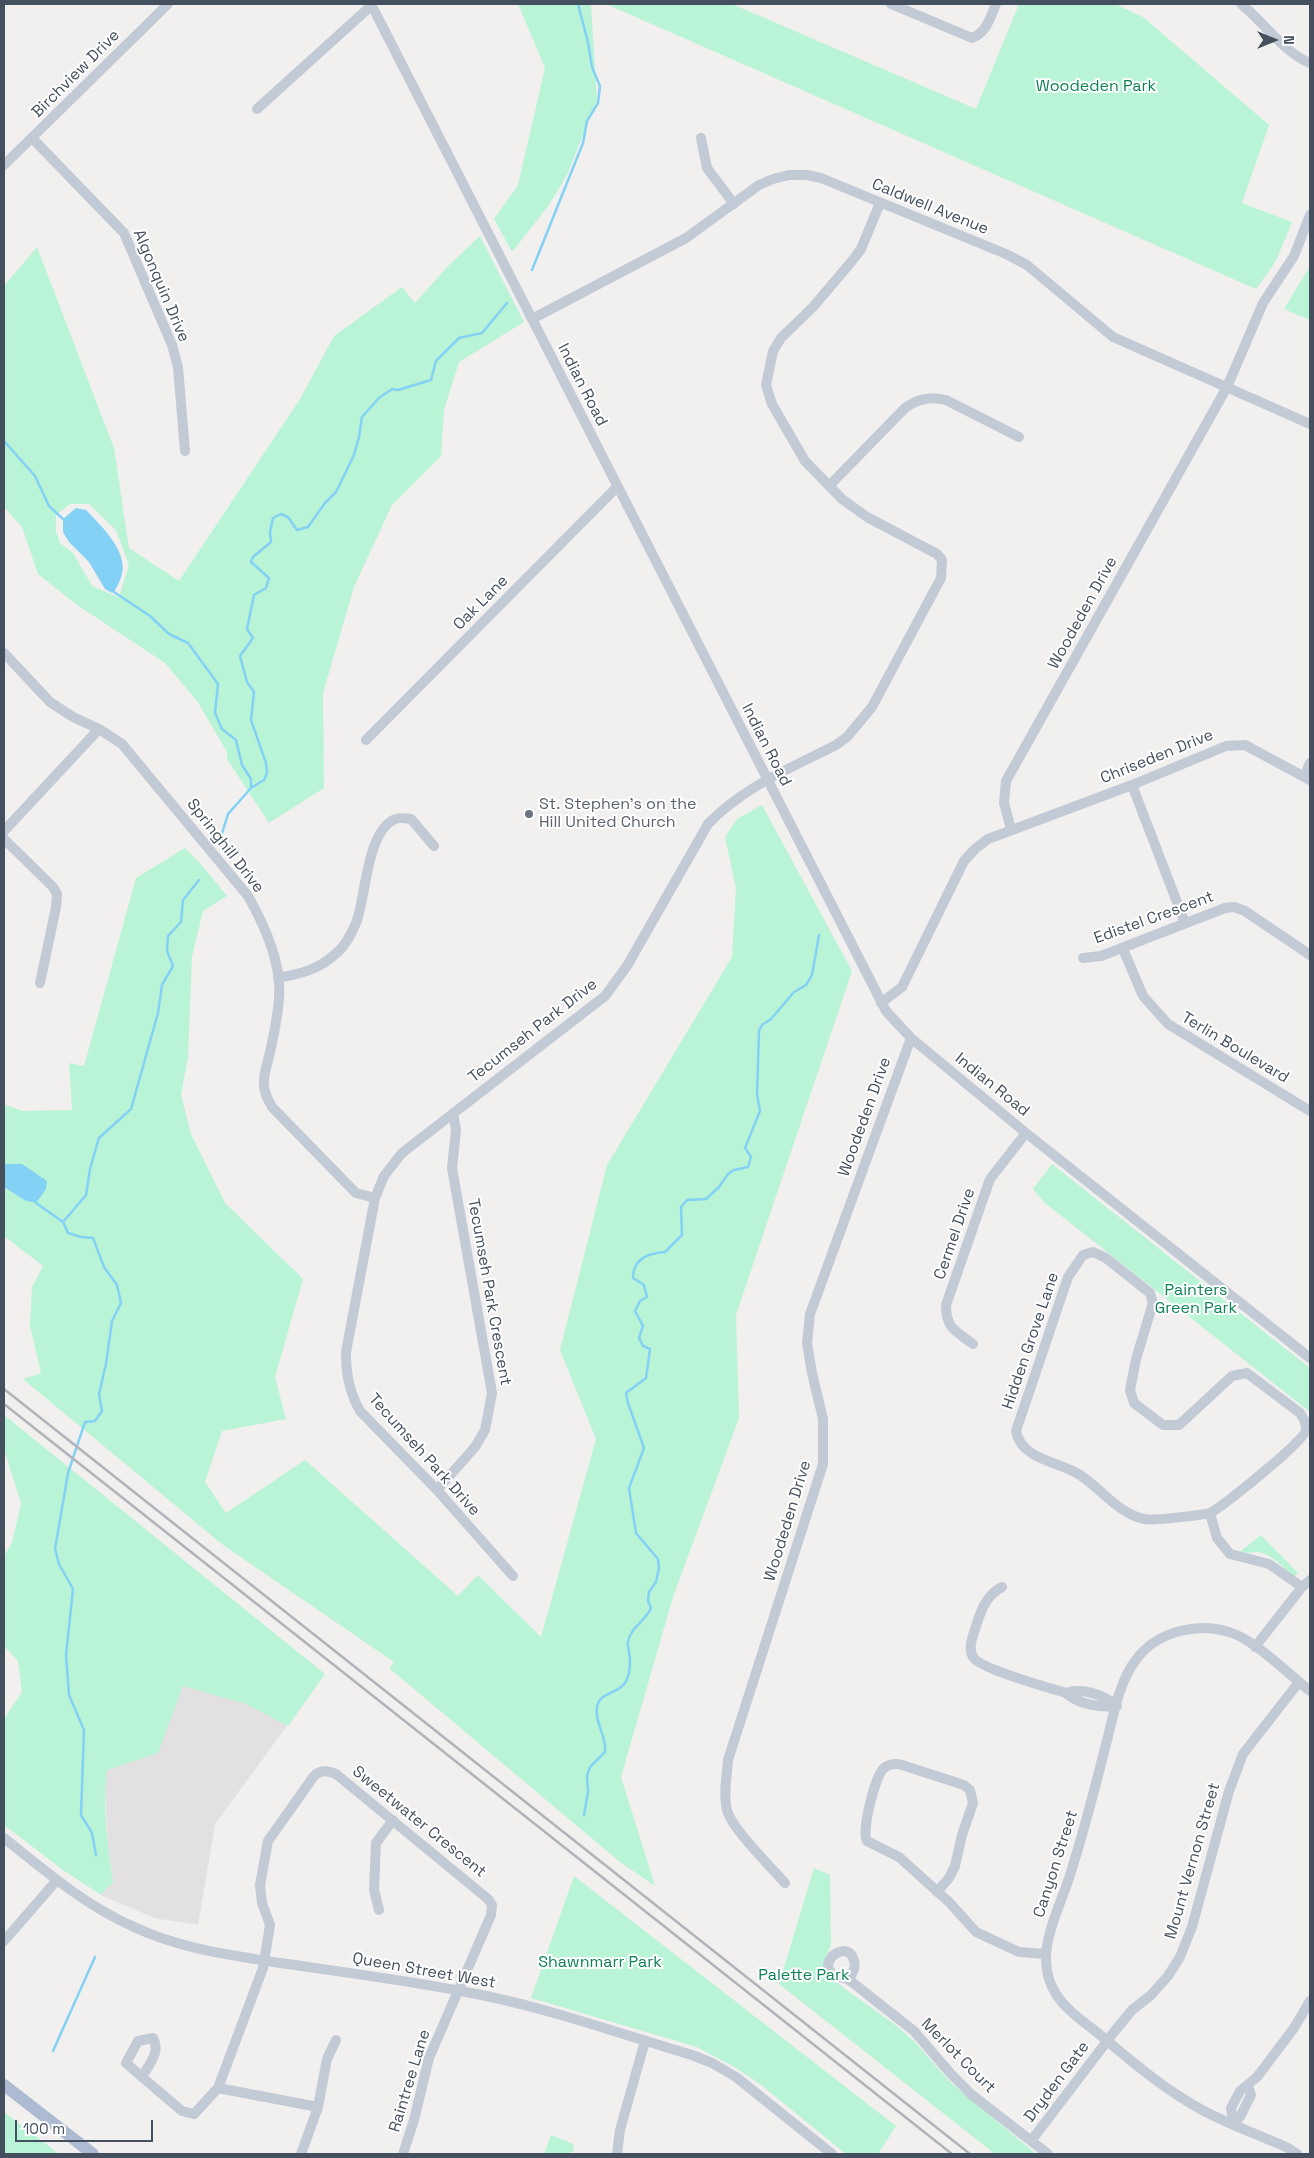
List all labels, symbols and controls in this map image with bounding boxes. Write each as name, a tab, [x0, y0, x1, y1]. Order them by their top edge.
north arrow	[1249, 15, 1299, 65]
street label: Birchview Drive	[28, 26, 124, 122]
text: N	[1280, 35, 1298, 45]
park label: Woodeden Park	[1036, 77, 1156, 97]
street label: Caldwell Avenue	[869, 175, 991, 239]
street label: Algonquin Drive	[129, 227, 193, 345]
street label: Indian Road	[553, 340, 611, 430]
street label: Woodeden Drive	[1044, 554, 1122, 672]
street label: Oak Lane	[450, 572, 512, 634]
street label: Indian Road	[737, 700, 795, 790]
street label: Chriseden Drive	[1098, 726, 1216, 788]
street label: Springhill Drive	[182, 795, 268, 897]
place label: St. Stephen's on the Hill United Church	[539, 795, 697, 833]
marker: St. Stephen's on the Hill United Church	[523, 808, 535, 820]
street label: Edistel Crescent	[1092, 887, 1216, 949]
street label: Tecumseh Park Drive	[465, 975, 601, 1087]
street label: Terlin Boulevard	[1178, 1008, 1292, 1088]
street label: Indian Road	[951, 1049, 1033, 1121]
street label: Woodeden Drive	[835, 1055, 895, 1179]
street label: Cermel Drive	[930, 1186, 980, 1282]
street label: Tecumseh Park Crescent	[463, 1197, 515, 1387]
street label: Hidden Grove Lane	[999, 1270, 1063, 1412]
park label: Painters Green Park	[1155, 1281, 1237, 1319]
street label: Tecumseh Park Drive	[364, 1390, 484, 1520]
street label: Woodeden Drive	[760, 1458, 816, 1584]
street label: Sweetwater Crescent	[348, 1762, 490, 1882]
street label: Mount Vernon Street	[1161, 1781, 1225, 1941]
street label: Canyon Street	[1030, 1808, 1082, 1920]
street label: Queen Street West	[351, 1949, 497, 1993]
park label: Shawnmarr Park	[538, 1953, 662, 1973]
park label: Palette Park	[758, 1966, 850, 1986]
street label: Merlot Court	[917, 2015, 999, 2097]
street label: Raintree Lane	[385, 2027, 435, 2135]
street label: Dryden Gate	[1020, 2038, 1094, 2126]
scale bar	[18, 2110, 155, 2142]
text: 100 m	[23, 2119, 65, 2138]

